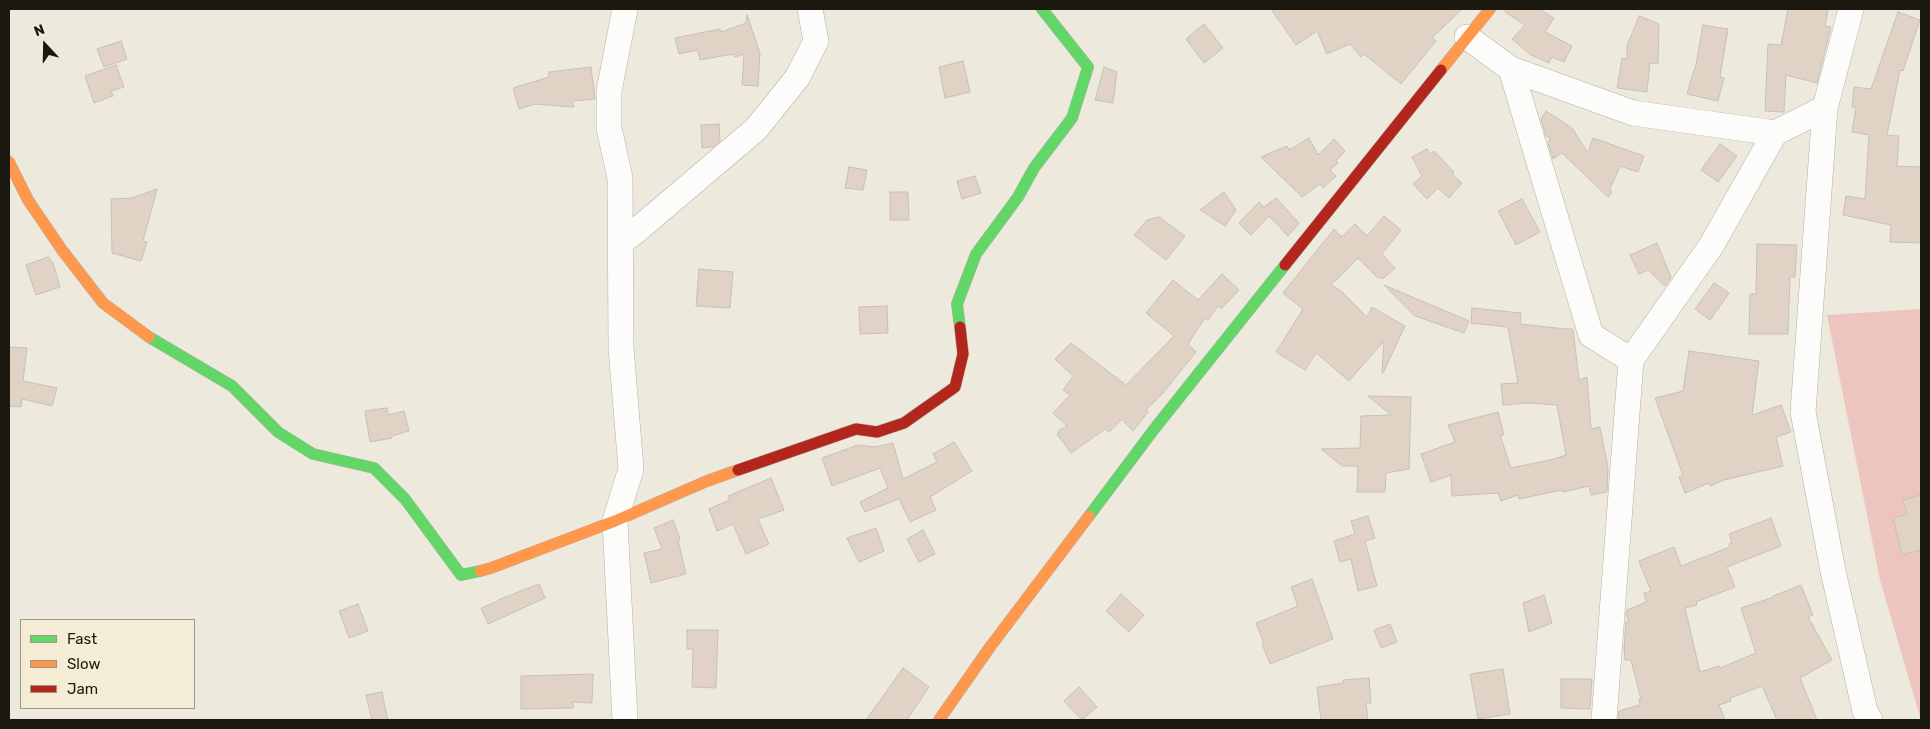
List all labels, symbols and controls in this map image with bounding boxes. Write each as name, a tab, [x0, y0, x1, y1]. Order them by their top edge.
north arrow	[20, 20, 70, 70]
text: N	[32, 21, 47, 40]
legend	[20, 619, 195, 709]
text: Fast	[67, 630, 97, 648]
text: Slow	[67, 655, 100, 673]
text: Jam	[67, 680, 98, 698]

